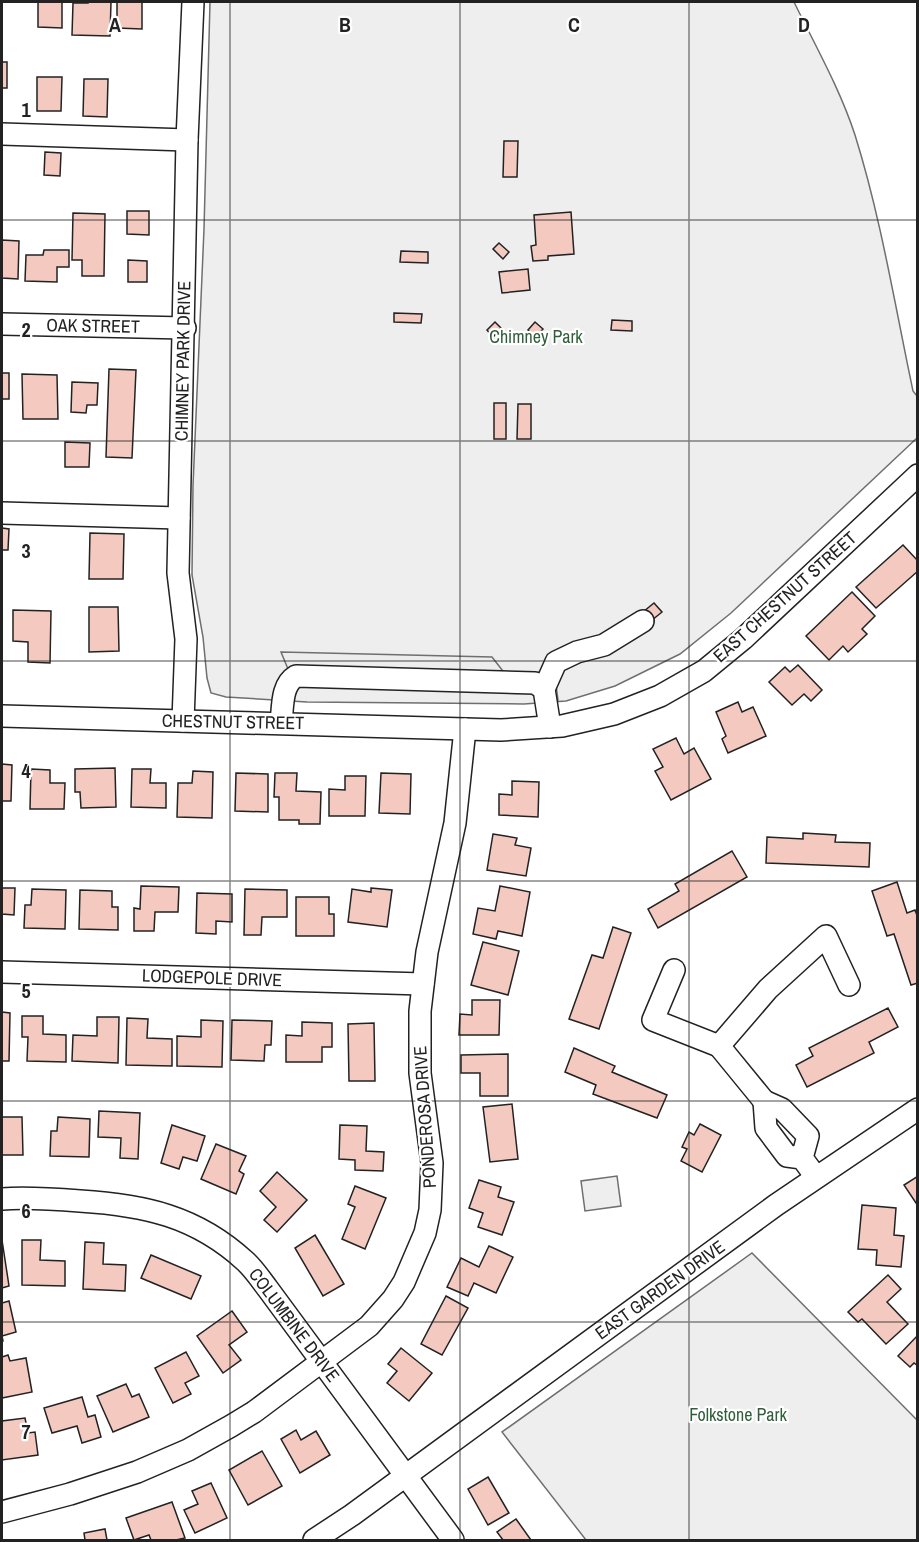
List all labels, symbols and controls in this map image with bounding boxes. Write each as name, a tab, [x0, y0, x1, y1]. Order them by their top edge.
text: A	[109, 11, 121, 38]
text: B	[339, 11, 351, 38]
text: C	[568, 11, 580, 38]
text: D	[798, 11, 810, 38]
text: 1	[21, 96, 31, 123]
street label: CHIMNEY PARK DRIVE	[169, 281, 196, 441]
street label: OAK STREET	[46, 312, 140, 339]
text: 2	[21, 316, 31, 343]
park label: Chimney Park	[489, 324, 583, 349]
street label: EAST CHESTNUT STREET	[708, 525, 862, 668]
text: 3	[21, 537, 31, 564]
street label: CHESTNUT STREET	[162, 708, 304, 735]
text: 4	[21, 757, 31, 784]
street label: LODGEPOLE DRIVE	[141, 963, 283, 992]
text: 5	[21, 977, 31, 1004]
street label: PONDEROSA DRIVE	[407, 1045, 442, 1189]
text: 6	[21, 1197, 31, 1224]
street label: EAST GARDEN DRIVE	[590, 1234, 730, 1345]
street label: COLUMBINE DRIVE	[243, 1262, 346, 1387]
park label: Folkstone Park	[689, 1402, 787, 1427]
text: 7	[21, 1418, 31, 1445]

